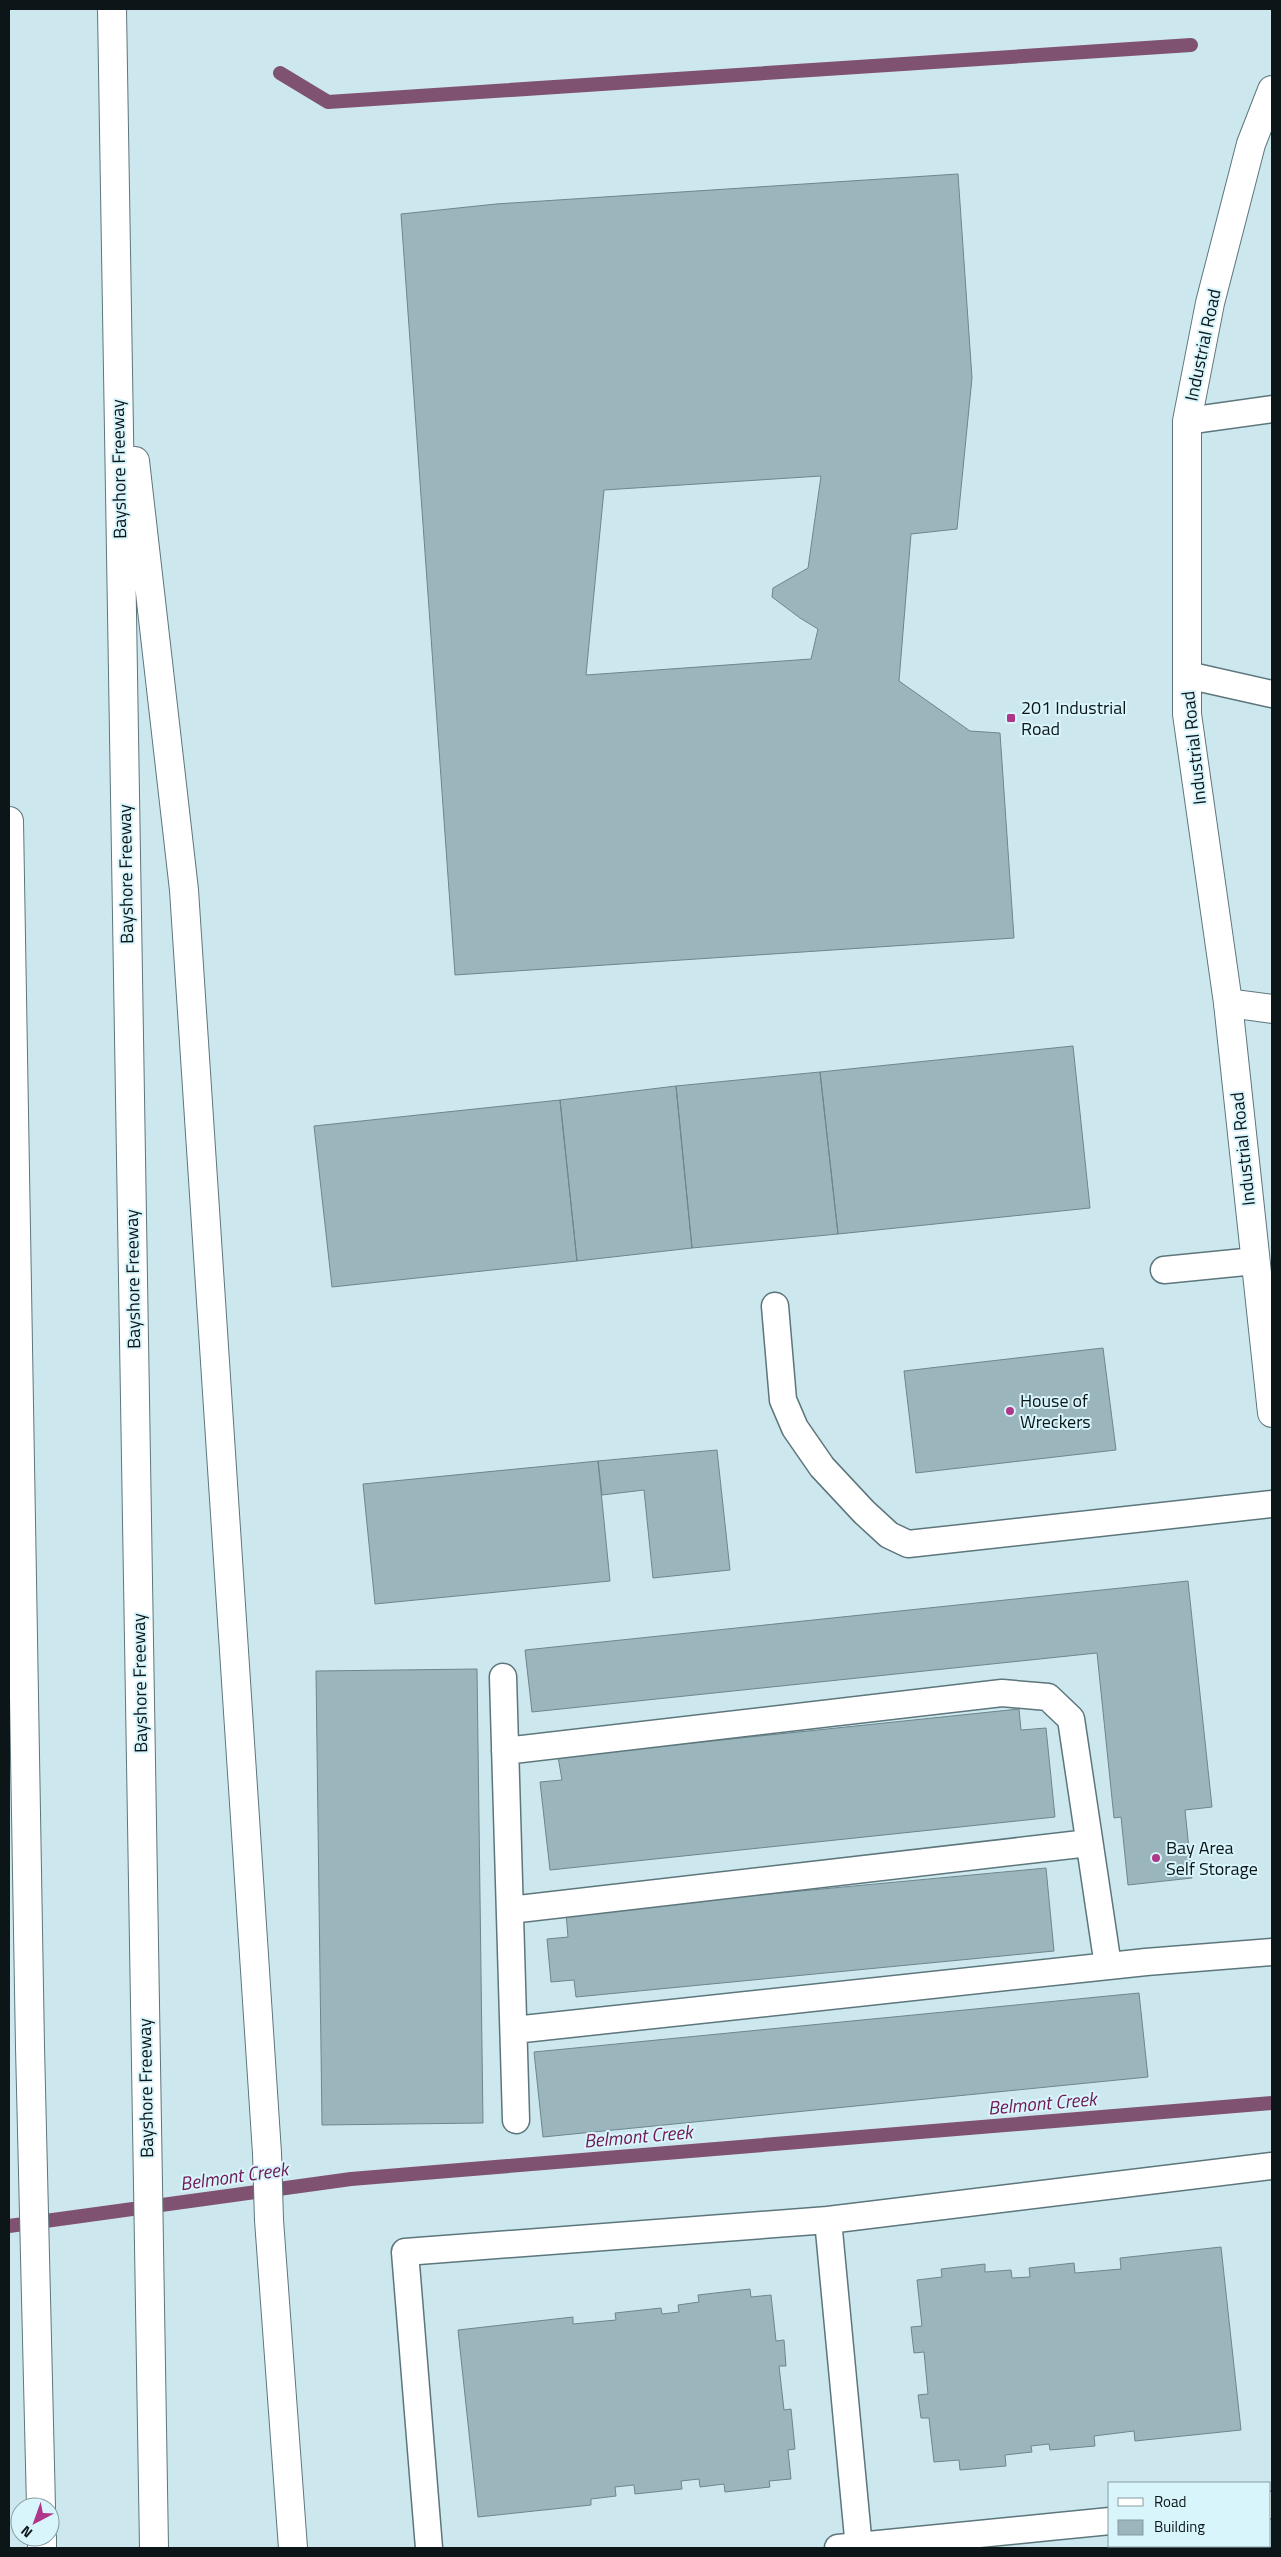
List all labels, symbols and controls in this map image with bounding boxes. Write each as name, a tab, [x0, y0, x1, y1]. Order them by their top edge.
street label: Industrial Road	[1177, 286, 1228, 404]
street label: Bayshore Freeway	[104, 399, 133, 539]
street label: Industrial Road	[1174, 690, 1213, 806]
place label: 201 Industrial Road	[1021, 694, 1126, 742]
marker: 201 Industrial Road	[1005, 712, 1017, 724]
street label: Bayshore Freeway	[111, 804, 140, 944]
street label: Industrial Road	[1223, 1091, 1262, 1207]
street label: Bayshore Freeway	[118, 1209, 147, 1349]
place label: House of Wreckers	[1020, 1387, 1091, 1435]
marker: House of Wreckers	[1004, 1405, 1016, 1417]
street label: Bayshore Freeway	[125, 1613, 154, 1753]
place label: Bay Area Self Storage	[1166, 1834, 1258, 1882]
marker: Bay Area Self Storage	[1150, 1852, 1162, 1864]
street label: Bayshore Freeway	[131, 2018, 160, 2158]
water label: Belmont Creek	[986, 2083, 1100, 2122]
water label: Belmont Creek	[582, 2116, 696, 2155]
water label: Belmont Creek	[178, 2153, 292, 2197]
legend	[1108, 2482, 1271, 2547]
text: Road	[1154, 2490, 1186, 2513]
north arrow	[10, 2497, 60, 2547]
text: Building	[1154, 2515, 1205, 2538]
text: N	[16, 2521, 37, 2543]

